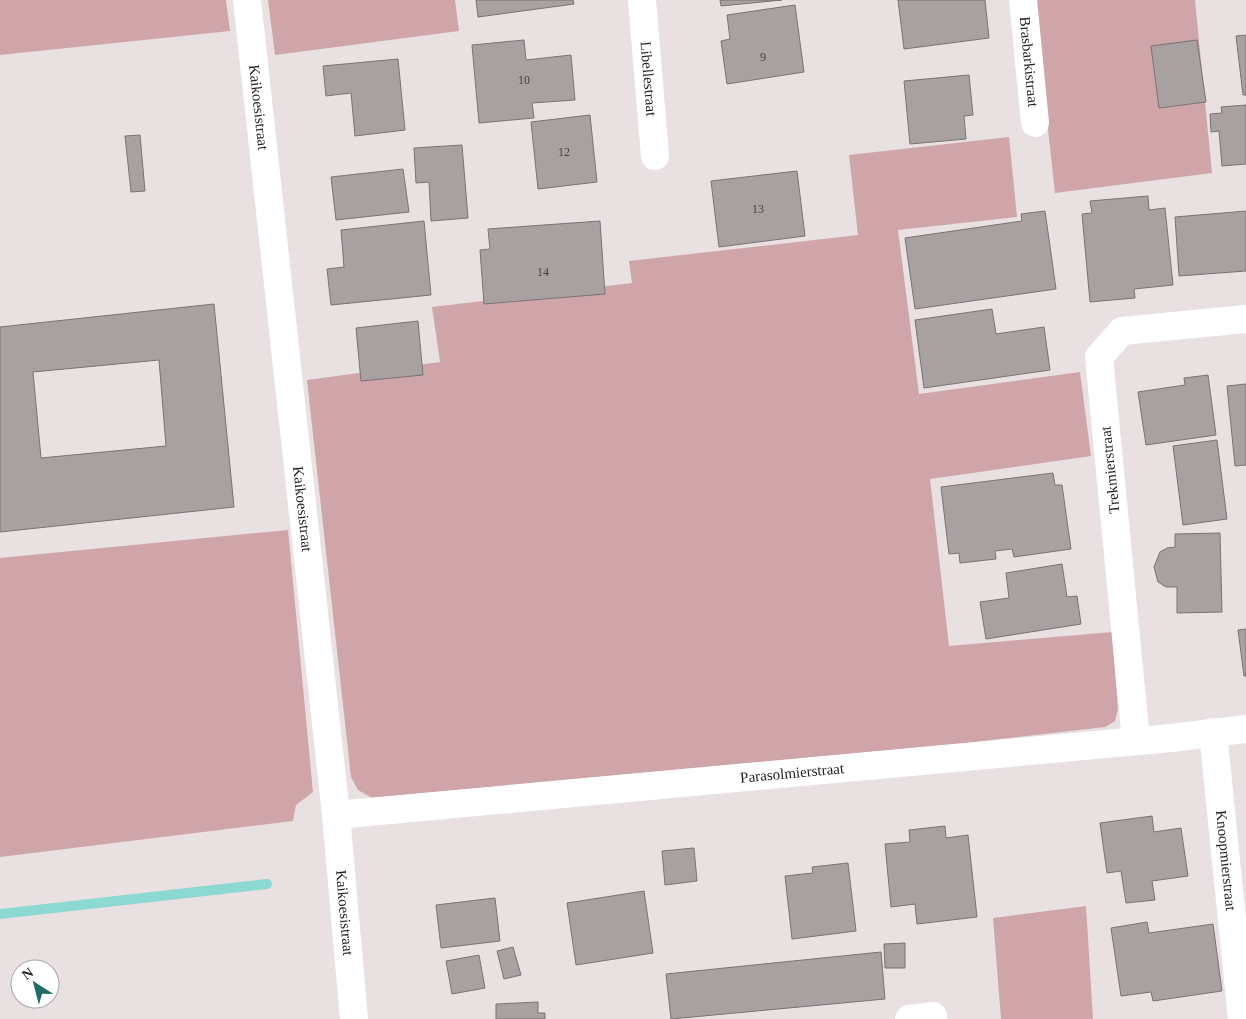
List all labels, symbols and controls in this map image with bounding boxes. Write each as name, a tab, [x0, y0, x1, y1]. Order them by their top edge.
street label: Brasbarkistraat	[1017, 16, 1041, 109]
street label: Libellestraat	[637, 41, 660, 118]
house number: 9	[760, 50, 766, 64]
street label: Kaikoesistraat	[246, 64, 271, 152]
house number: 10	[518, 73, 530, 87]
house number: 12	[558, 145, 570, 159]
house number: 13	[752, 202, 764, 216]
house number: 14	[537, 265, 549, 279]
street label: Trekmierstraat	[1097, 425, 1123, 514]
street label: Kaikoesistraat	[290, 465, 315, 553]
street label: Parasolmierstraat	[739, 760, 846, 786]
street label: Knoopmierstraat	[1213, 809, 1239, 912]
street label: Kaikoesistraat	[333, 869, 356, 957]
north arrow	[10, 959, 60, 1009]
text: N	[19, 965, 36, 983]

